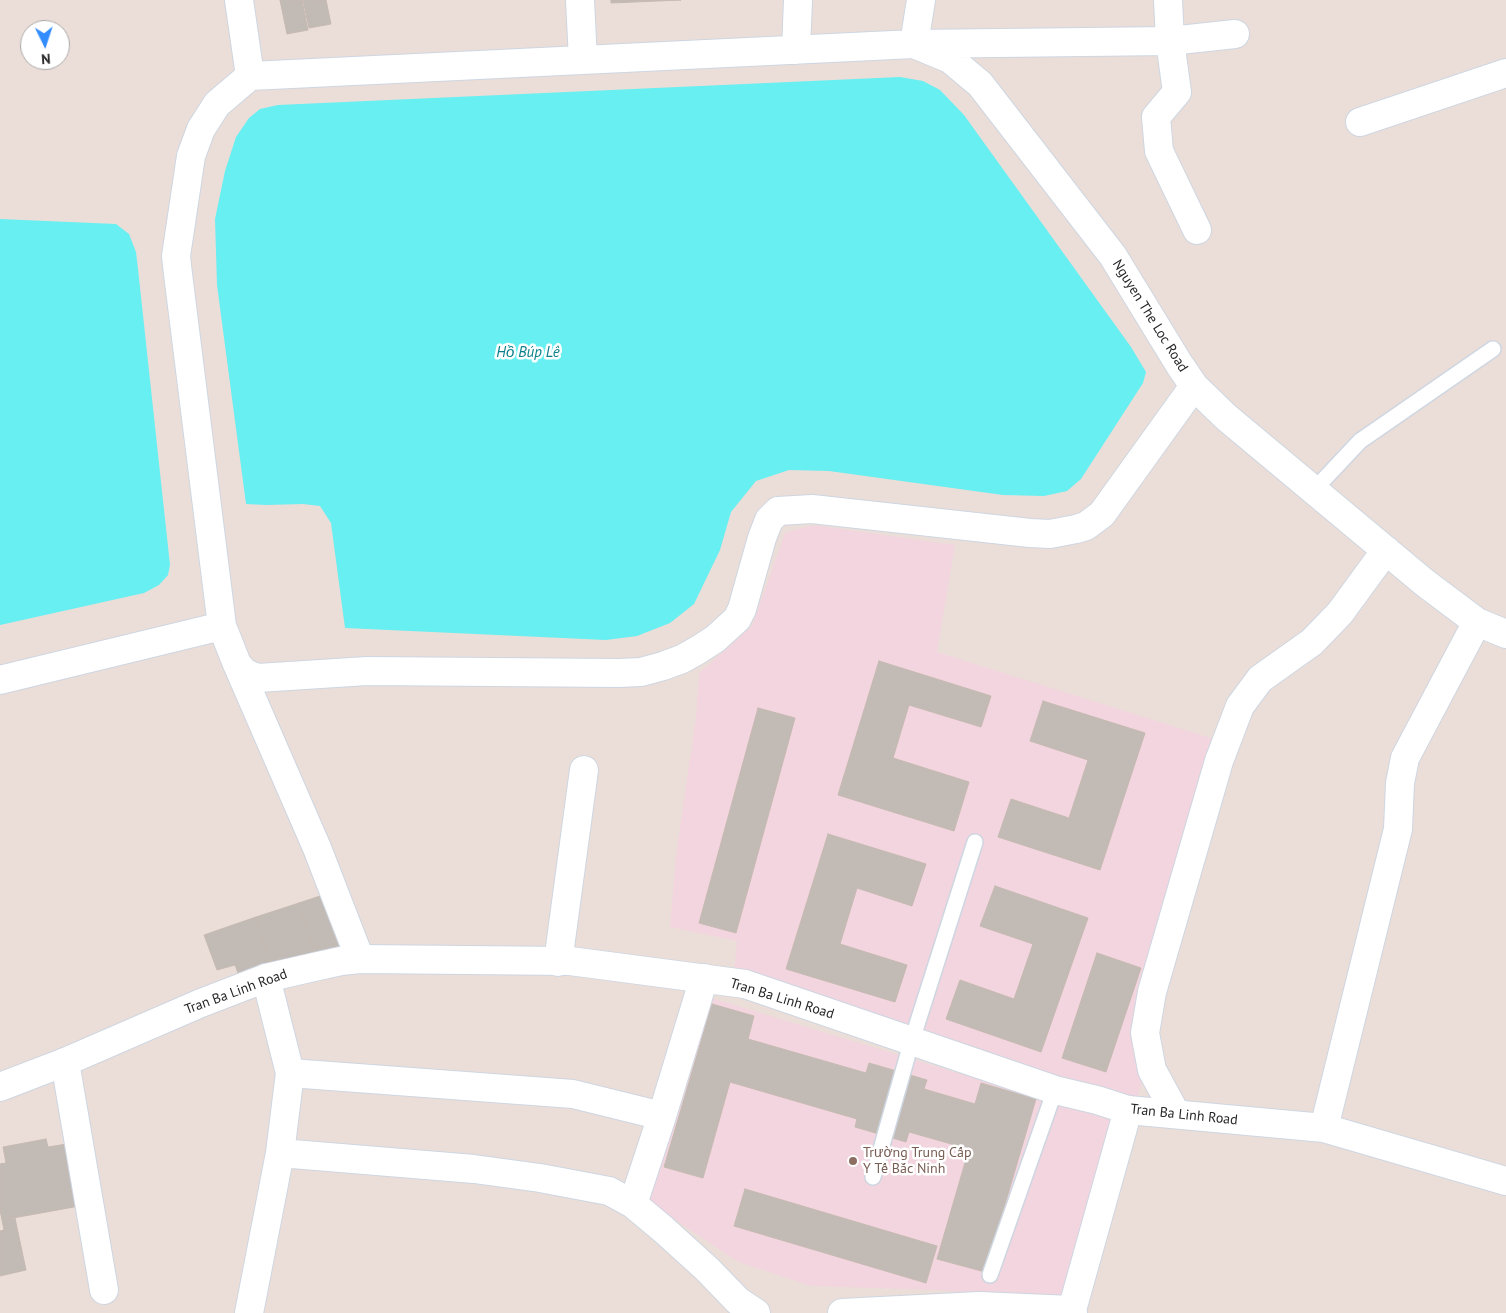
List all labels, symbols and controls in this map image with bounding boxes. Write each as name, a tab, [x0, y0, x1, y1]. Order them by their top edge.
north arrow	[20, 20, 70, 70]
text: N	[41, 50, 51, 68]
street label: Nguyen The Loc Road	[1109, 257, 1191, 375]
water label: Hồ Búp Lê	[496, 344, 560, 362]
street label: Tran Ba Linh Road	[182, 966, 290, 1018]
street label: Tran Ba Linh Road	[728, 975, 836, 1023]
street label: Tran Ba Linh Road	[1129, 1101, 1239, 1129]
place label: Trường Trung Cấp Y Tế Bắc Ninh	[863, 1145, 972, 1178]
marker: Trường Trung Cấp Y Tế Bắc Ninh	[847, 1155, 859, 1167]

